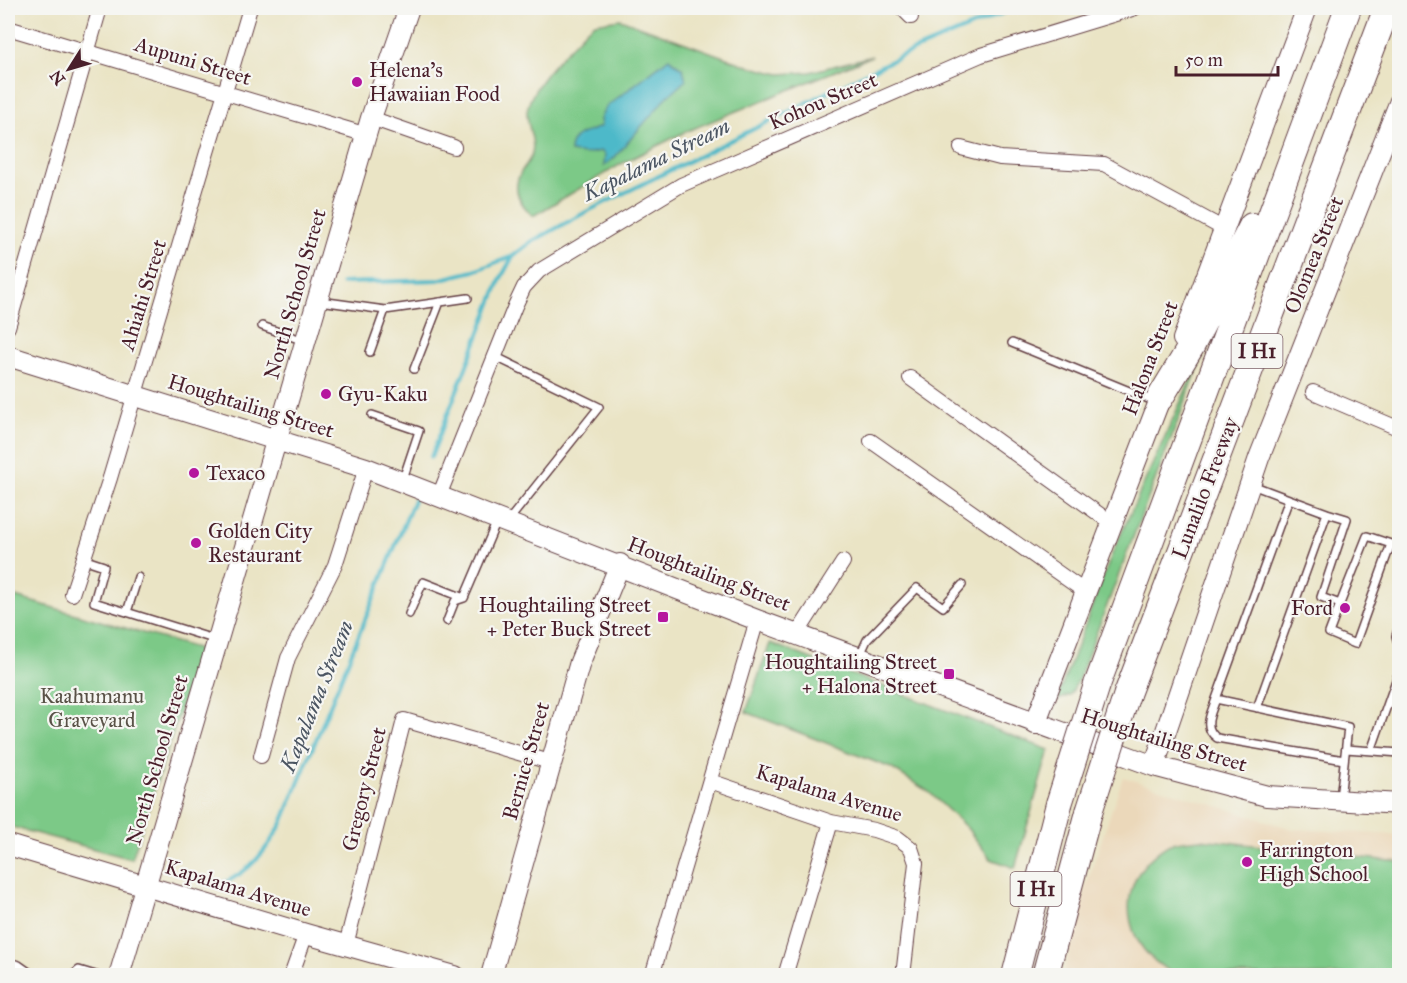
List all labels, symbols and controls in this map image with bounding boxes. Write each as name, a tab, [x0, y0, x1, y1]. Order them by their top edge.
street label: Aupuni Street	[131, 31, 255, 91]
north arrow	[39, 39, 99, 99]
scale bar	[1176, 39, 1278, 77]
text: 50 m	[1185, 49, 1223, 71]
place label: Helena's Hawaiian Food	[369, 57, 501, 107]
text: N	[45, 66, 69, 89]
street label: Kohou Street	[765, 66, 882, 136]
marker: Helena's Hawaiian Food	[350, 75, 364, 89]
water label: Kapalama Stream	[577, 112, 735, 207]
street label: Olomea Street	[1279, 192, 1350, 317]
street label: North School Street	[258, 205, 332, 382]
street label: Ahiahi Street	[114, 236, 172, 355]
street label: Halona Street	[1116, 297, 1184, 419]
road number: I H1	[1232, 334, 1282, 368]
street label: Houghtailing Street	[165, 368, 338, 444]
place label: Gyu-Kaku	[338, 381, 428, 407]
marker: Gyu-Kaku	[319, 387, 333, 401]
street label: Lunalilo Freeway	[1166, 412, 1244, 563]
place label: Texaco	[206, 460, 265, 486]
marker: Texaco	[187, 466, 201, 480]
place label: Golden City Restaurant	[208, 518, 313, 568]
street label: Houghtailing Street	[624, 531, 795, 617]
marker: Golden City Restaurant	[189, 536, 203, 550]
place label: Houghtailing Street + Peter Buck Street	[478, 592, 652, 642]
place label: Ford	[1291, 595, 1333, 621]
marker: Ford	[1338, 601, 1352, 615]
marker: Houghtailing Street + Peter Buck Street	[656, 610, 670, 624]
water label: Kapalama Stream	[273, 616, 359, 777]
place label: Houghtailing Street + Halona Street	[764, 649, 938, 699]
marker: Houghtailing Street + Halona Street	[942, 667, 956, 681]
street label: North School Street	[120, 671, 194, 848]
park label: Kaahumanu Graveyard	[40, 683, 144, 733]
street label: Bernice Street	[497, 698, 555, 823]
street label: Houghtailing Street	[1078, 702, 1251, 778]
street label: Gregory Street	[336, 724, 392, 854]
street label: Kapalama Avenue	[753, 758, 906, 828]
place label: Farrington High School	[1259, 837, 1369, 887]
street label: Kapalama Avenue	[162, 853, 315, 923]
marker: Farrington High School	[1240, 855, 1254, 869]
road number: I H1	[1010, 872, 1062, 906]

